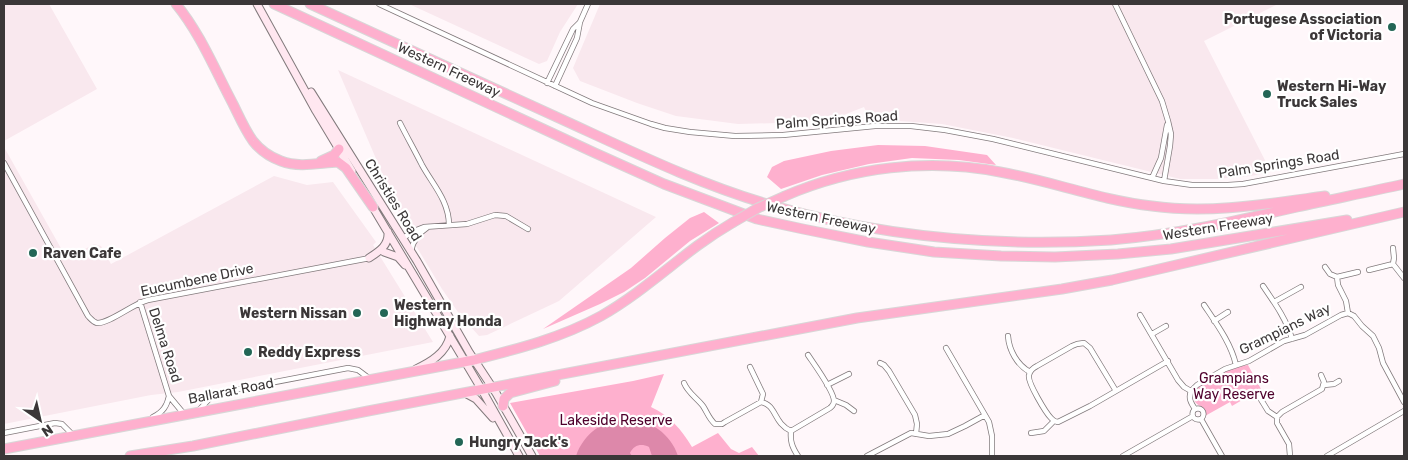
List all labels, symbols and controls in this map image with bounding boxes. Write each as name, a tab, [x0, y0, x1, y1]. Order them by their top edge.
place label: Portugese Association of Victoria	[1224, 11, 1382, 44]
marker: Portugese Association of Victoria	[1386, 21, 1398, 33]
street label: Western Freeway	[395, 39, 503, 101]
place label: Western Hi-Way Truck Sales	[1277, 78, 1387, 111]
marker: Western Hi-Way Truck Sales	[1261, 88, 1273, 100]
street label: Palm Springs Road	[775, 107, 899, 133]
street label: Palm Springs Road	[1217, 146, 1341, 182]
street label: Christies Road	[361, 156, 425, 244]
street label: Western Freeway	[765, 198, 878, 238]
street label: Western Freeway	[1162, 210, 1275, 244]
place label: Raven Cafe	[43, 245, 122, 262]
marker: Raven Cafe	[27, 247, 39, 259]
street label: Eucumbene Drive	[139, 260, 255, 300]
place label: Western Highway Honda	[394, 297, 502, 330]
street label: Grampians Way	[1237, 299, 1334, 358]
street label: Delma Road	[145, 305, 185, 385]
place label: Western Nissan	[240, 305, 347, 322]
marker: Western Nissan	[351, 307, 363, 319]
marker: Western Highway Honda	[378, 307, 390, 319]
place label: Reddy Express	[258, 344, 361, 361]
marker: Reddy Express	[242, 346, 254, 358]
park label: Grampians Way Reserve	[1193, 370, 1275, 403]
street label: Ballarat Road	[187, 374, 275, 408]
north arrow	[15, 395, 65, 445]
park label: Lakeside Reserve	[559, 412, 673, 429]
text: N	[38, 420, 56, 440]
place label: Hungry Jack's	[469, 434, 569, 451]
marker: Hungry Jack's	[453, 436, 465, 448]

